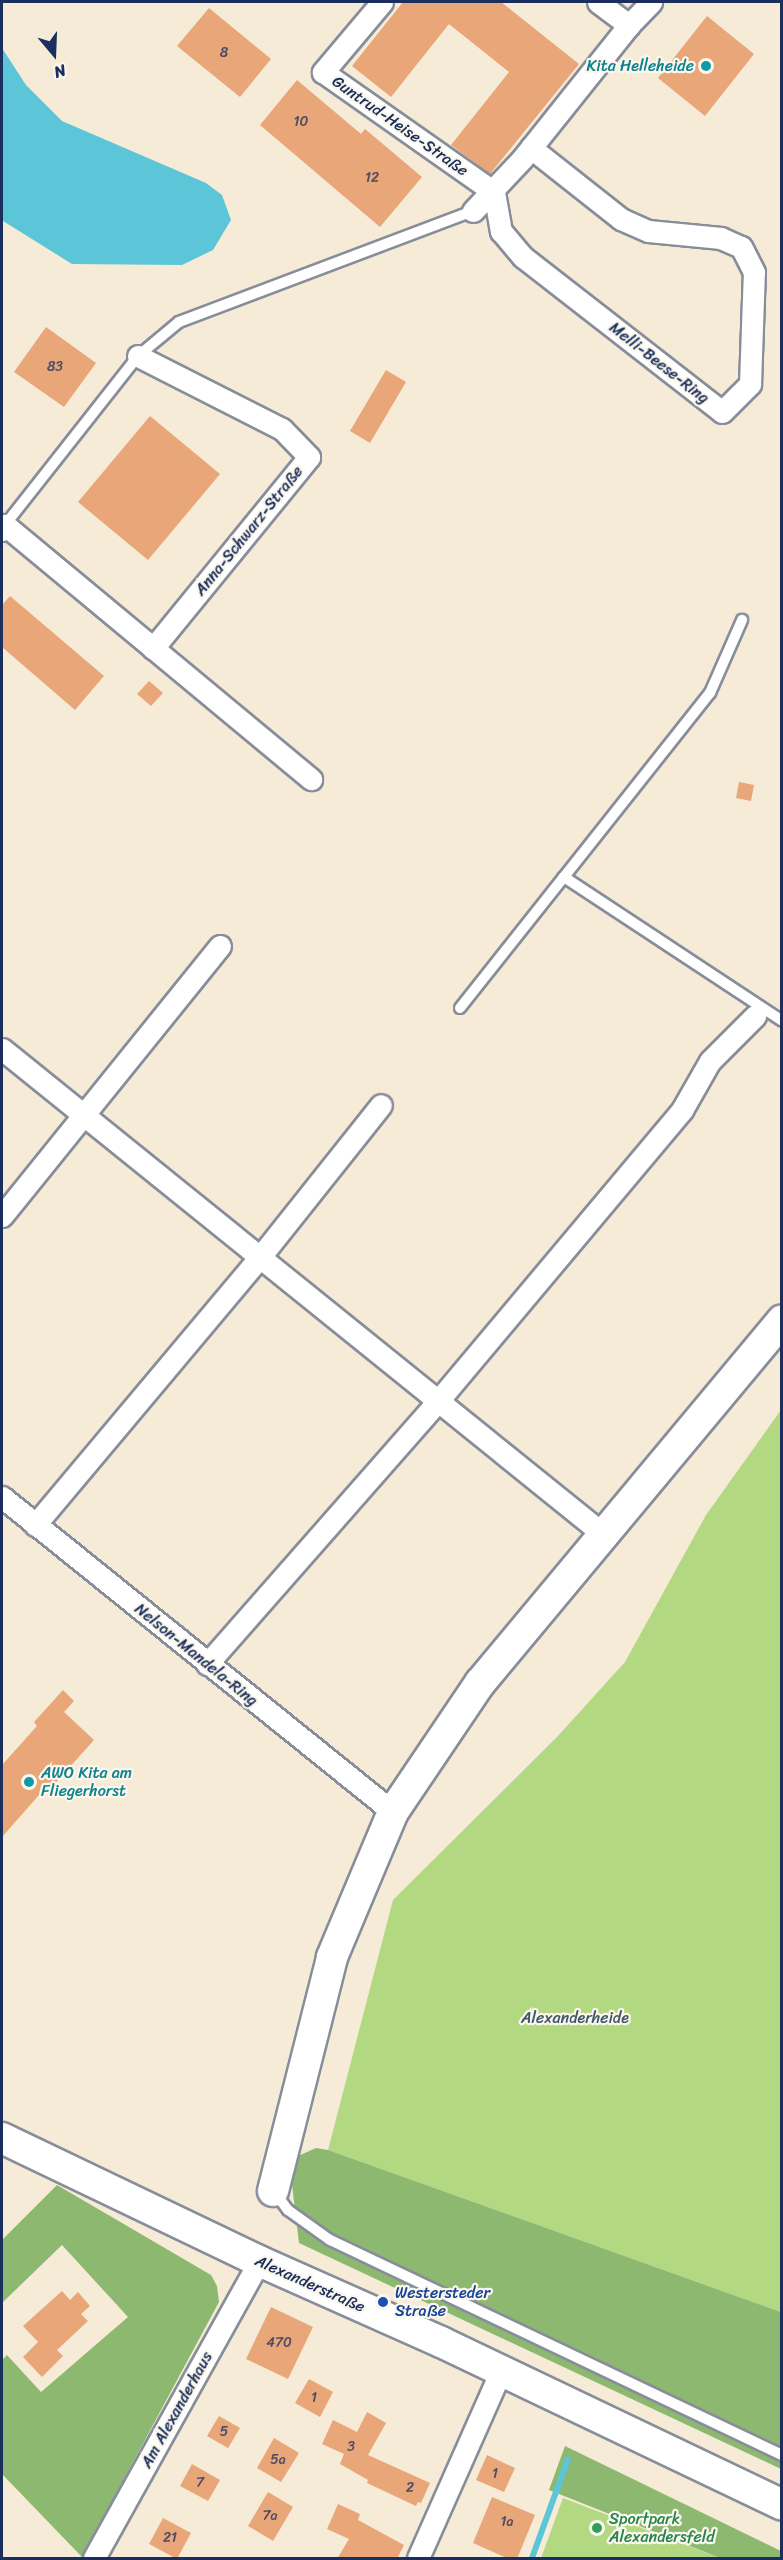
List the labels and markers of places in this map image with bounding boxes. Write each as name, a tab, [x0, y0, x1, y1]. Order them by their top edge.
place label: Kita Helleheide	[587, 56, 694, 76]
marker: Kita Helleheide	[699, 59, 713, 73]
place label: AWO Kita am Fliegerhorst	[41, 1763, 132, 1801]
marker: AWO Kita am Fliegerhorst	[22, 1775, 36, 1789]
place label: Westersteder Straße	[395, 2283, 490, 2321]
marker: Westersteder Straße	[376, 2295, 390, 2309]
place label: Sportpark Alexandersfeld	[609, 2509, 715, 2547]
marker: Sportpark Alexandersfeld	[590, 2521, 604, 2535]

